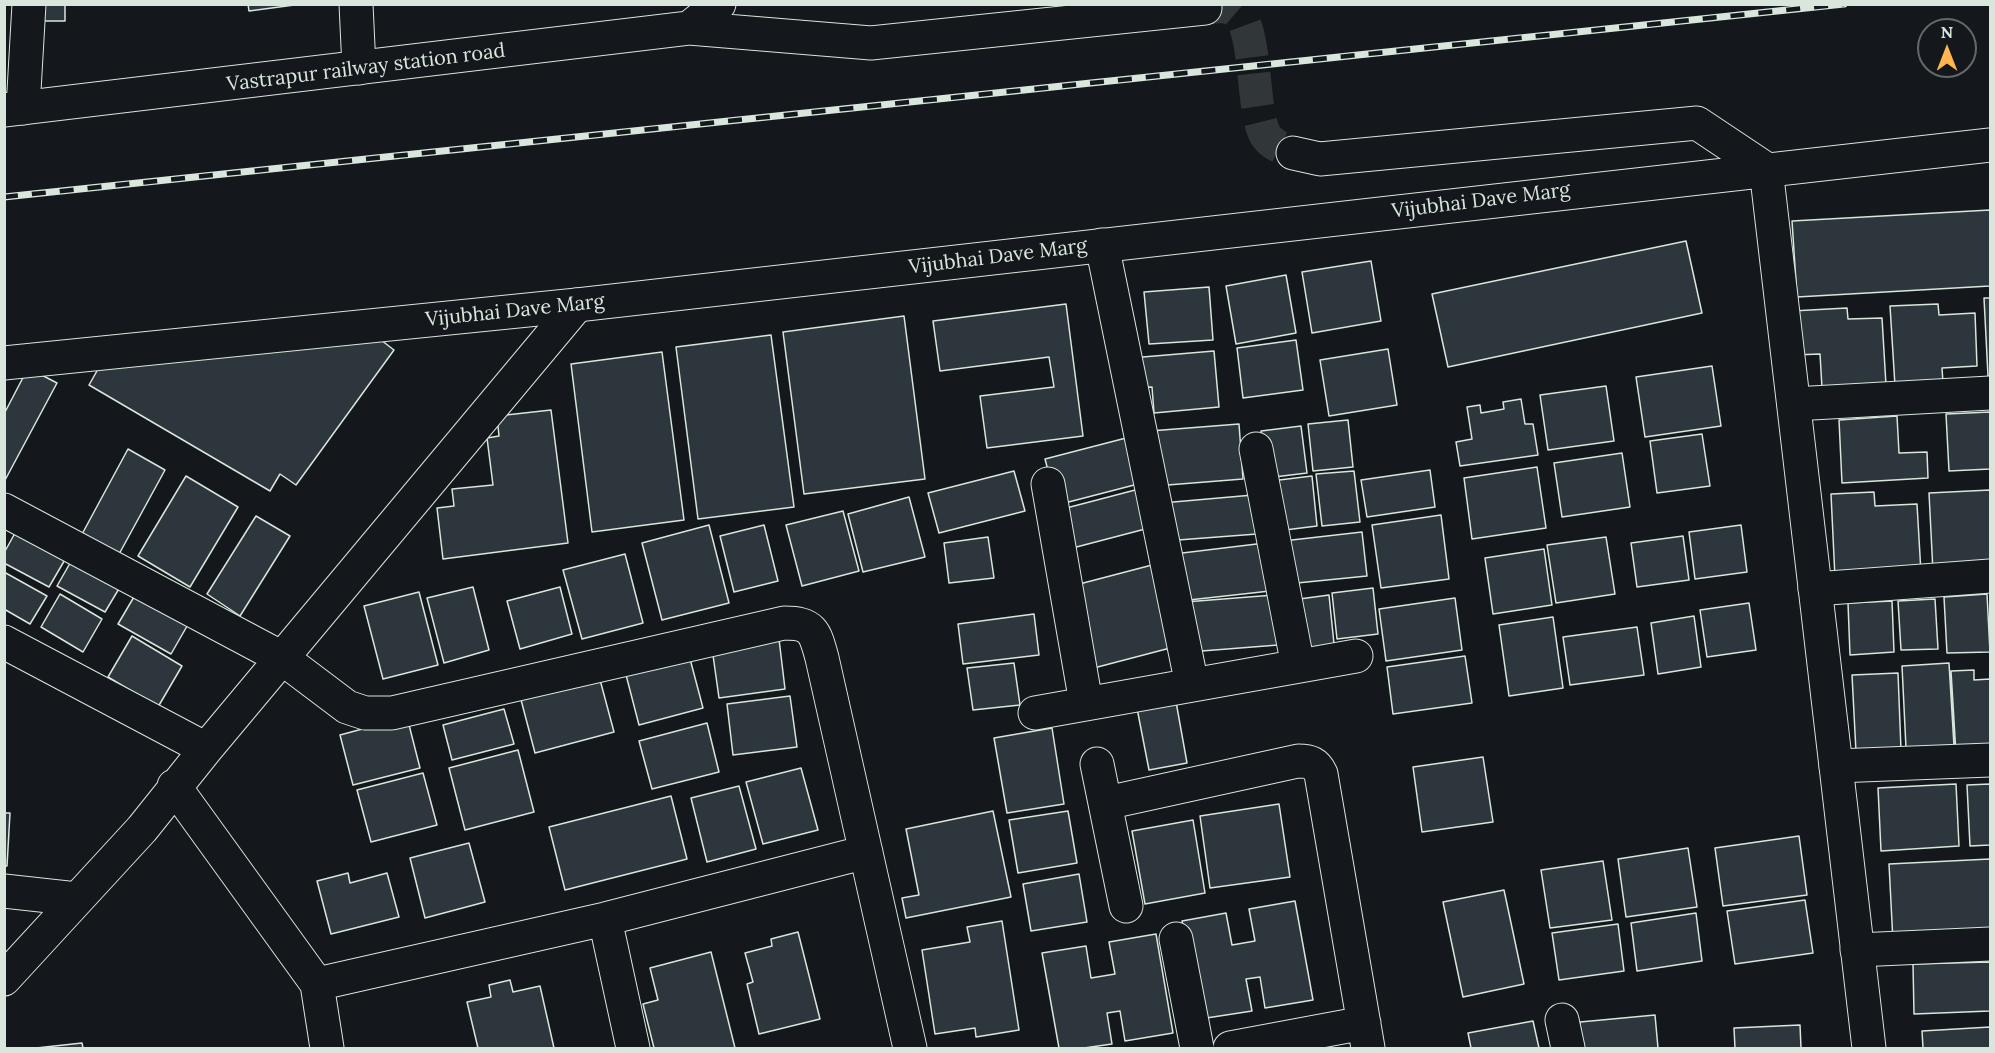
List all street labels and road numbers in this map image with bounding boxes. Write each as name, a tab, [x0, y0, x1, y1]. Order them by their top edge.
street label: Vastrapur railway station road	[225, 39, 507, 97]
street label: Vijubhai Dave Marg	[1390, 178, 1572, 224]
street label: Vijubhai Dave Marg	[907, 234, 1089, 280]
street label: Vijubhai Dave Marg	[424, 290, 606, 332]

